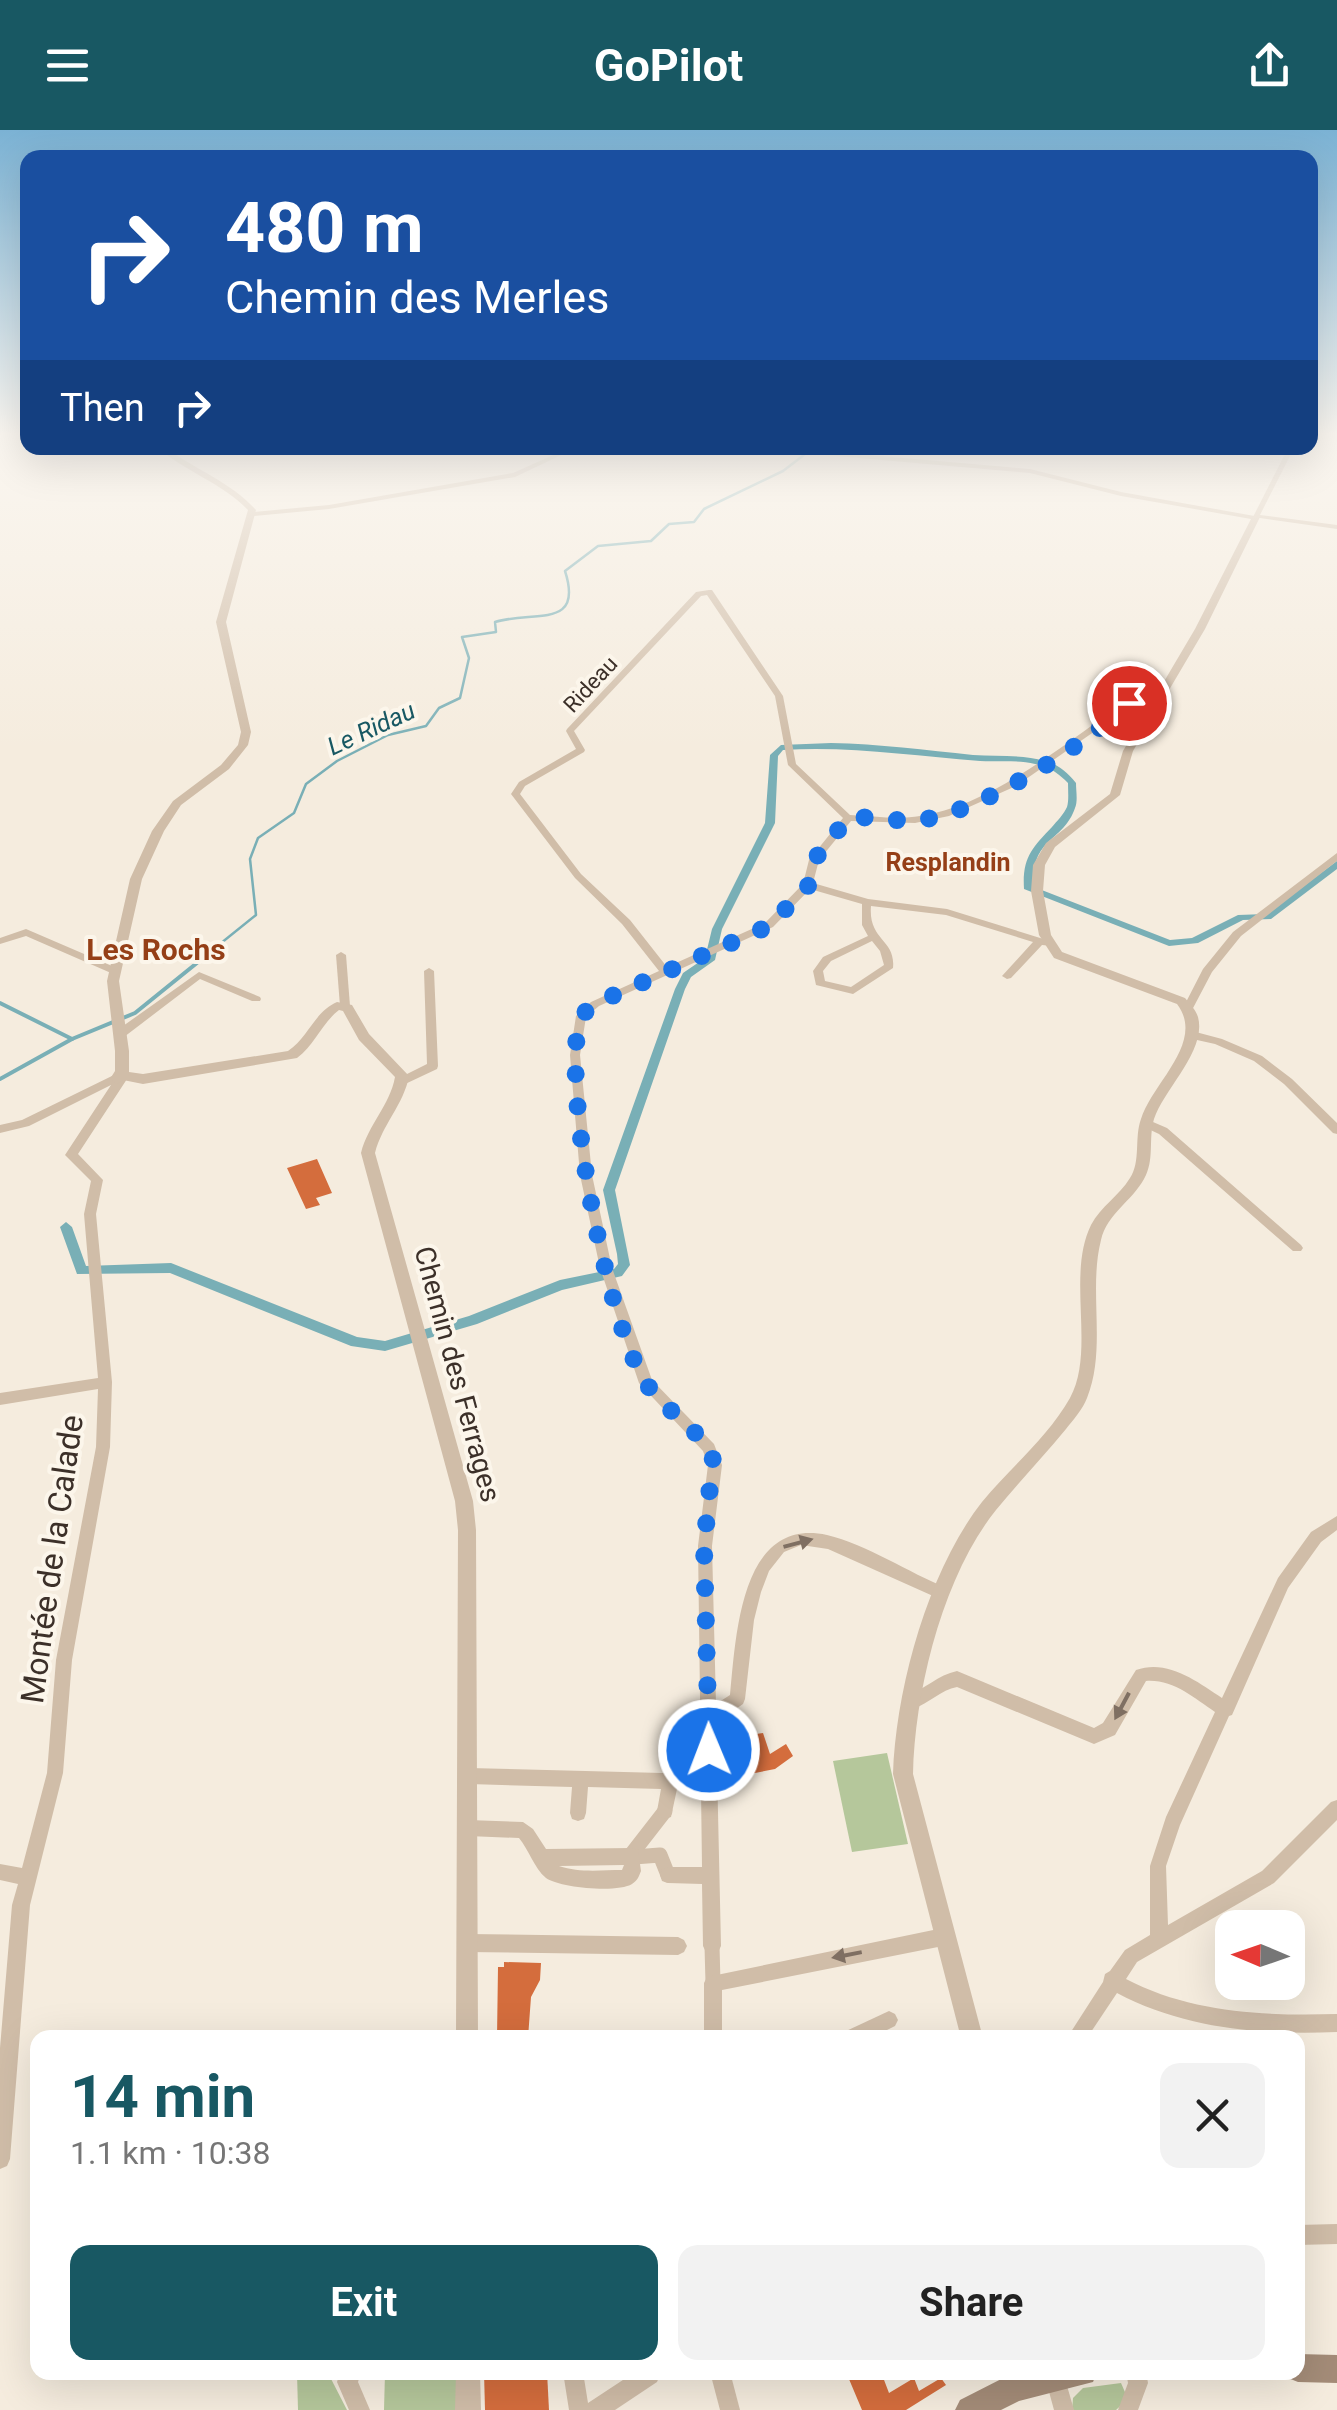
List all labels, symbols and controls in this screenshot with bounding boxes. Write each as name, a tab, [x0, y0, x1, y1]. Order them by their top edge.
icon: menu	[40, 38, 95, 93]
icon: share	[1242, 38, 1297, 93]
text: GoPilot	[594, 39, 743, 92]
text: 480 m	[225, 187, 424, 269]
icon: right	[60, 190, 190, 320]
text: Chemin des Merles	[225, 271, 609, 324]
icon: right	[165, 380, 220, 435]
text: Then	[60, 386, 145, 430]
street label: Rideau	[558, 651, 622, 717]
pin	[1087, 661, 1172, 746]
icon: arrive	[1102, 676, 1157, 731]
water label: Le Ridau	[323, 696, 420, 761]
district label: Resplandin	[885, 848, 1011, 877]
district label: Les Rochs	[86, 932, 226, 967]
street label: Chemin des Ferrages	[408, 1243, 507, 1505]
street label: Montée de la Calade	[13, 1412, 91, 1706]
one-way arrow	[782, 1535, 813, 1551]
one-way arrow	[1114, 1692, 1132, 1720]
position arrow	[657, 1698, 761, 1802]
north arrow	[1215, 1910, 1305, 2000]
map controls	[1215, 1910, 1305, 2000]
one-way arrow	[831, 1948, 862, 1964]
text: 14 min	[70, 2061, 255, 2132]
button: close	[1160, 2063, 1265, 2168]
text: 1.1 km · 10:38	[70, 2134, 271, 2172]
button: Exit	[70, 2245, 658, 2360]
button: Share	[678, 2245, 1265, 2360]

